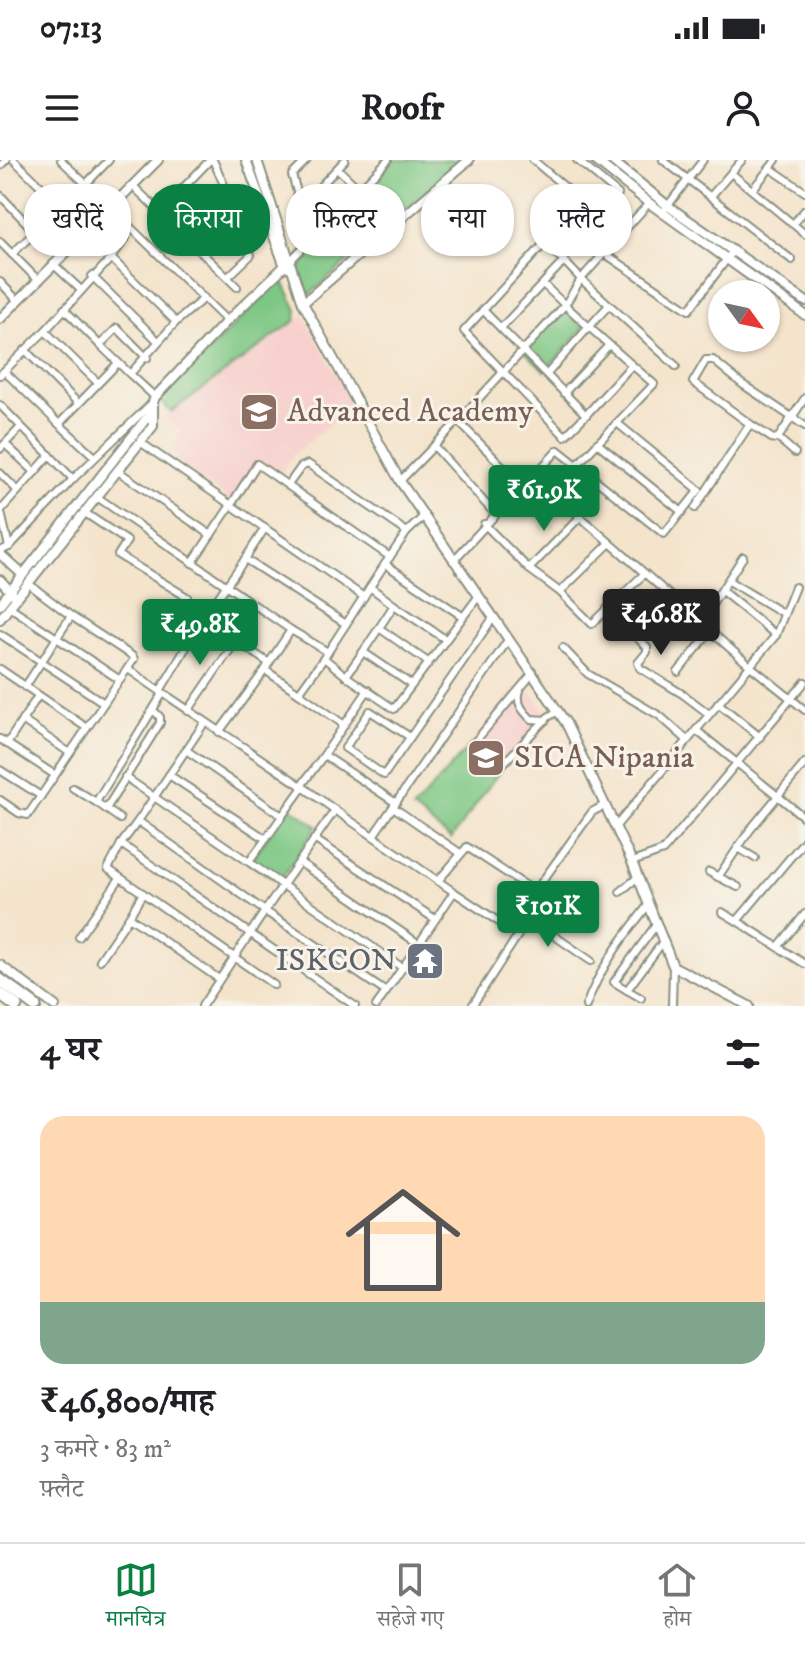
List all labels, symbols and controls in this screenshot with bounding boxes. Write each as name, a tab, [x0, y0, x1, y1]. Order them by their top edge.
text: 07:13	[40, 10, 102, 47]
icon: menu	[40, 86, 84, 130]
text: Roofr	[361, 86, 444, 131]
icon: person	[721, 86, 765, 130]
chip: खरीदें	[24, 184, 131, 256]
chip: किराया	[147, 184, 270, 256]
chip: फ़िल्टर	[286, 184, 405, 256]
chip: नया	[421, 184, 514, 256]
chip: फ़्लैट	[530, 184, 632, 256]
north arrow	[708, 280, 780, 352]
map controls	[708, 280, 780, 352]
school or university icon: Advanced Academy	[238, 391, 280, 433]
place label: Advanced Academy	[287, 392, 534, 432]
pin: ₹61.9K	[479, 465, 609, 533]
text: ₹61.9K	[506, 474, 582, 507]
pin: ₹46.8K	[596, 589, 726, 657]
text: ₹46.8K	[621, 598, 701, 631]
pin: ₹49.8K	[135, 599, 265, 667]
text: ₹49.8K	[160, 608, 240, 641]
school or university icon: SICA Nipania	[465, 737, 507, 779]
place label: SICA Nipania	[514, 738, 694, 778]
pin: ₹101K	[492, 881, 604, 949]
text: ₹101K	[515, 890, 581, 923]
temple icon: ISKCON	[404, 940, 446, 982]
place label: ISKCON	[275, 941, 397, 981]
text: 4 घर	[40, 1029, 101, 1071]
icon: filters	[721, 1032, 765, 1076]
icon: home	[331, 1168, 475, 1312]
text: ₹46,800/माह	[40, 1381, 214, 1423]
text: 3 कमरे · 83 m²	[40, 1433, 171, 1466]
text: फ़्लैट	[40, 1473, 83, 1506]
tab: मानचित्र	[106, 1558, 165, 1640]
tab: सहेजे गए	[377, 1558, 444, 1640]
tab: होम	[655, 1558, 699, 1640]

